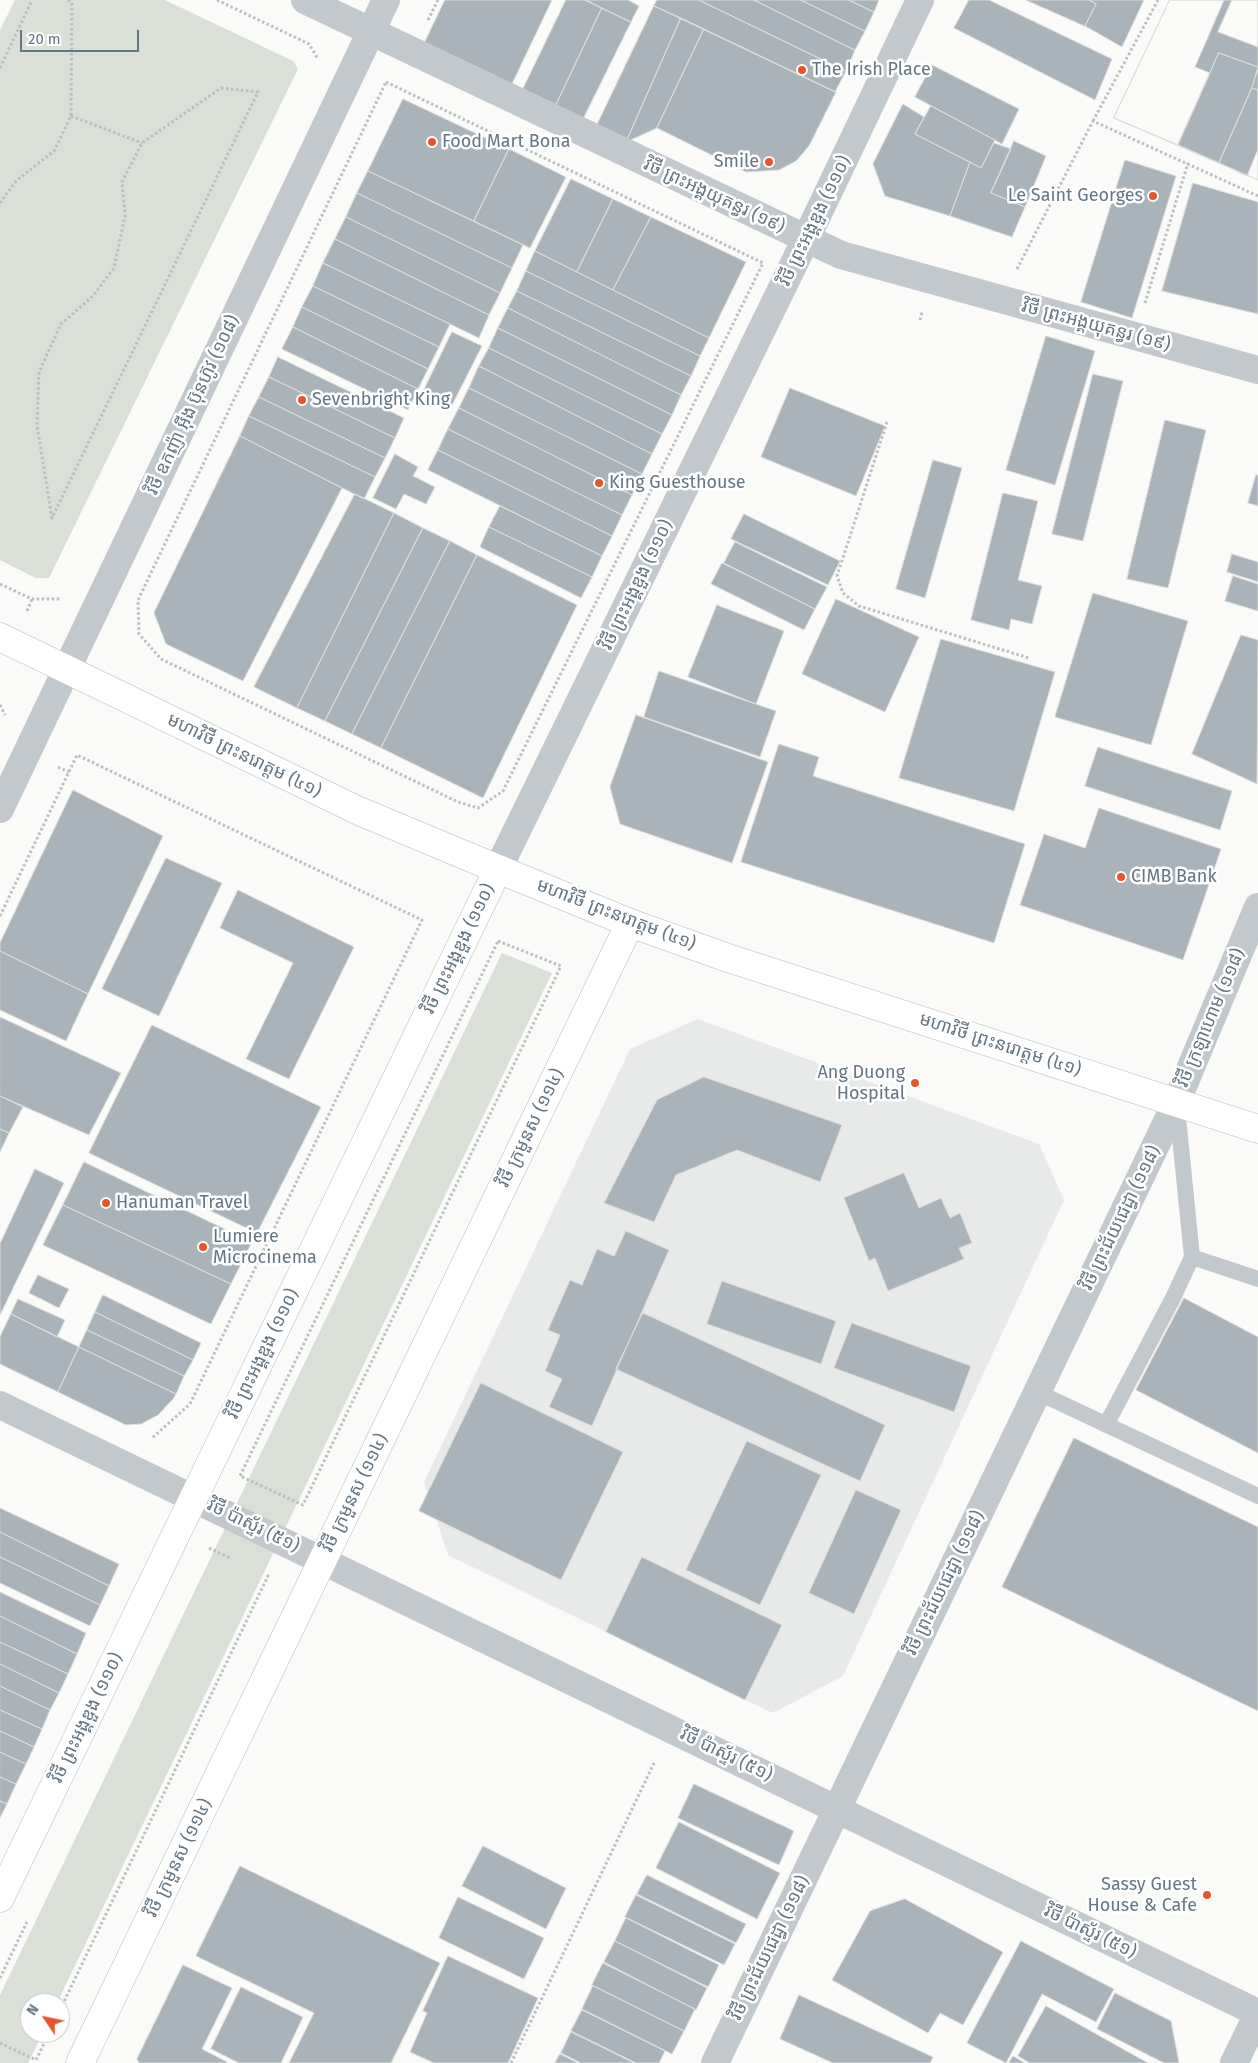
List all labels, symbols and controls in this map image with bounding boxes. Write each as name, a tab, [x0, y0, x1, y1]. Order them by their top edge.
scale bar	[22, 20, 141, 52]
text: 20 m	[28, 30, 61, 48]
place label: The Irish Place	[812, 59, 931, 81]
marker: The Irish Place	[796, 64, 808, 76]
place label: Food Mart Bona	[442, 131, 571, 153]
marker: Food Mart Bona	[426, 136, 438, 148]
place label: Smile	[714, 151, 759, 173]
street label: វិថី ព្រះអង្គឌួង (១១០)	[774, 152, 856, 290]
street label: វិថី ព្រះអង្គយុគន្ធរ (១៩)	[640, 154, 788, 238]
marker: Smile	[763, 156, 775, 168]
place label: Le Saint Georges	[1008, 185, 1143, 207]
marker: Le Saint Georges	[1147, 190, 1159, 202]
street label: វិថី ព្រះអង្គយុគន្ធរ (១៩)	[1019, 296, 1173, 356]
street label: វិថី ឧកញ៉ា អ៊ីង ប៊ុនហ៊ូវ (១០៨)	[142, 312, 244, 498]
place label: Sevenbright King	[312, 389, 450, 411]
marker: Sevenbright King	[296, 394, 308, 406]
place label: King Guesthouse	[609, 472, 746, 494]
marker: King Guesthouse	[593, 477, 605, 489]
street label: វិថី ព្រះអង្គឌួង (១១០)	[596, 516, 678, 654]
street label: មហាវិថី ព្រះនរោត្តម (៤១)	[163, 709, 325, 803]
place label: CIMB Bank	[1131, 866, 1217, 888]
marker: CIMB Bank	[1115, 871, 1127, 883]
street label: មហាវិថី ព្រះនរោត្តម (៤១)	[533, 875, 699, 955]
street label: វិថី ព្រះអង្គឌួង (១១០)	[418, 880, 500, 1018]
street label: វិថី ក្រឡាហោម (១១៨)	[1172, 946, 1250, 1090]
street label: មហាវិថី ព្រះនរោត្តម (៤១)	[916, 1009, 1084, 1081]
place label: Ang Duong Hospital	[818, 1062, 905, 1104]
street label: វិថី ក្រមួនស (១១៤)	[493, 1065, 569, 1191]
marker: Ang Duong Hospital	[909, 1077, 921, 1089]
street label: វិថី ព្រះជ័យជេដ្ធា (១១៨)	[1077, 1142, 1165, 1294]
place label: Hanuman Travel	[116, 1192, 248, 1214]
marker: Hanuman Travel	[100, 1197, 112, 1209]
place label: Lumiere Microcinema	[213, 1226, 317, 1268]
marker: Lumiere Microcinema	[197, 1241, 209, 1253]
street label: វិថី ព្រះអង្គឌួង (១១០)	[222, 1285, 304, 1423]
street label: វិថី ក្រមួនស (១១៤)	[317, 1430, 393, 1556]
street label: វិថី ប៉ាស្ទ័រ (៥១)	[203, 1494, 303, 1558]
street label: វិថី ព្រះជ័យជេដ្ធា (១១៨)	[901, 1507, 989, 1659]
street label: វិថី ព្រះអង្គឌួង (១១០)	[46, 1649, 128, 1787]
street label: វិថី ប៉ាស្ទ័រ (៥១)	[676, 1723, 776, 1787]
street label: វិថី ក្រមួនស (១១៤)	[141, 1795, 217, 1921]
street label: វិថី ព្រះជ័យជេដ្ធា (១១៨)	[726, 1872, 814, 2024]
place label: Sassy Guest House & Cafe	[1088, 1874, 1197, 1916]
marker: Sassy Guest House & Cafe	[1201, 1889, 1213, 1901]
street label: វិថី ប៉ាស្ទ័រ (៥១)	[1040, 1900, 1140, 1964]
north arrow	[20, 1993, 70, 2043]
text: N	[23, 2001, 43, 2019]

